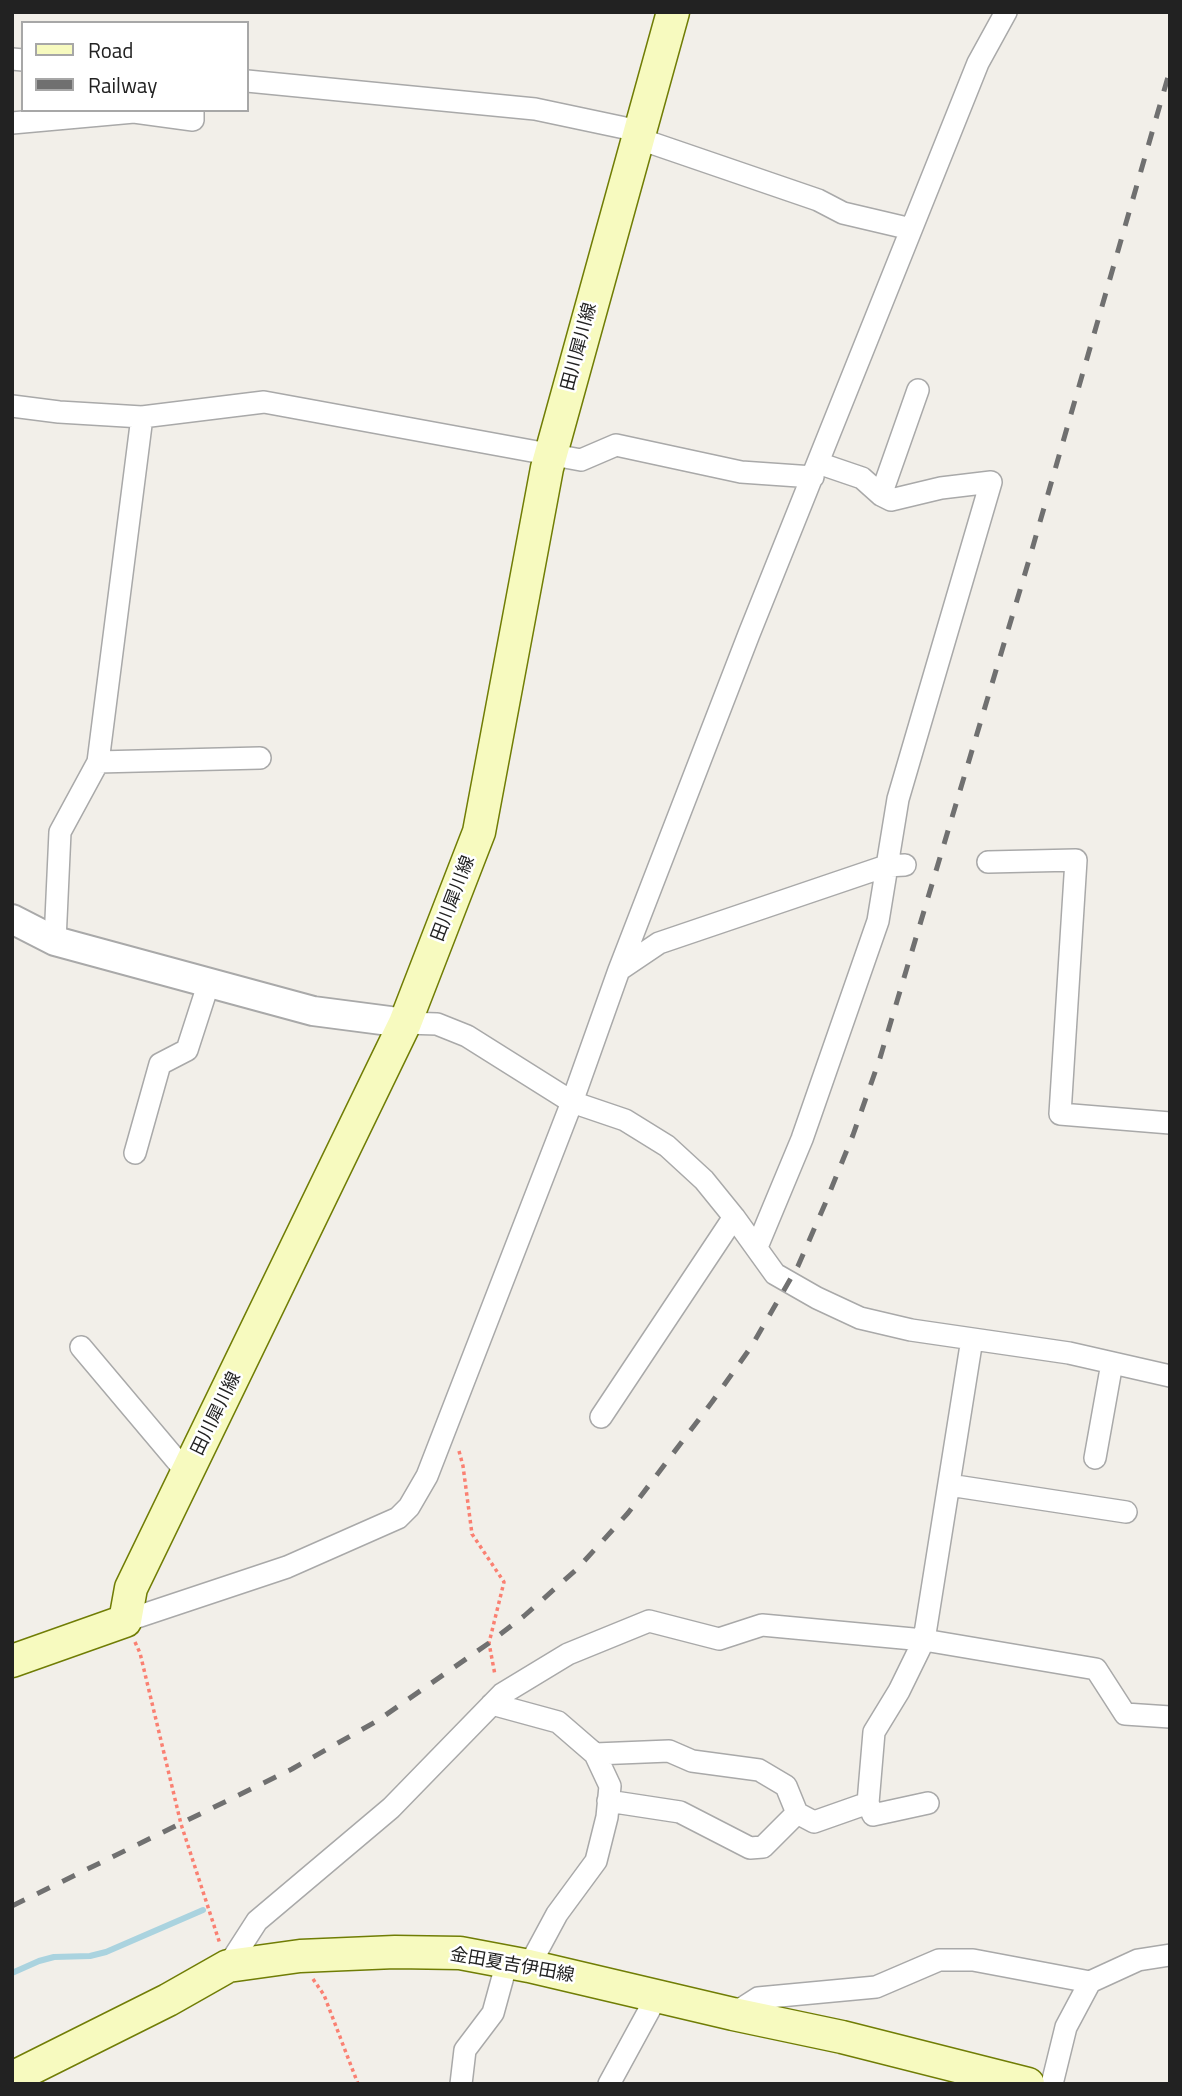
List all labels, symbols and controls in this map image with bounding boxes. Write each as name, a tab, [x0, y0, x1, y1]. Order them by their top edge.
legend	[21, 21, 248, 112]
text: Road	[88, 34, 133, 66]
text: Railway	[88, 69, 157, 101]
street label: 田川犀川線	[558, 301, 602, 393]
street label: 田川犀川線	[428, 853, 480, 945]
street label: 田川犀川線	[188, 1369, 246, 1459]
street label: 金田夏吉伊田線	[448, 1944, 576, 1988]

